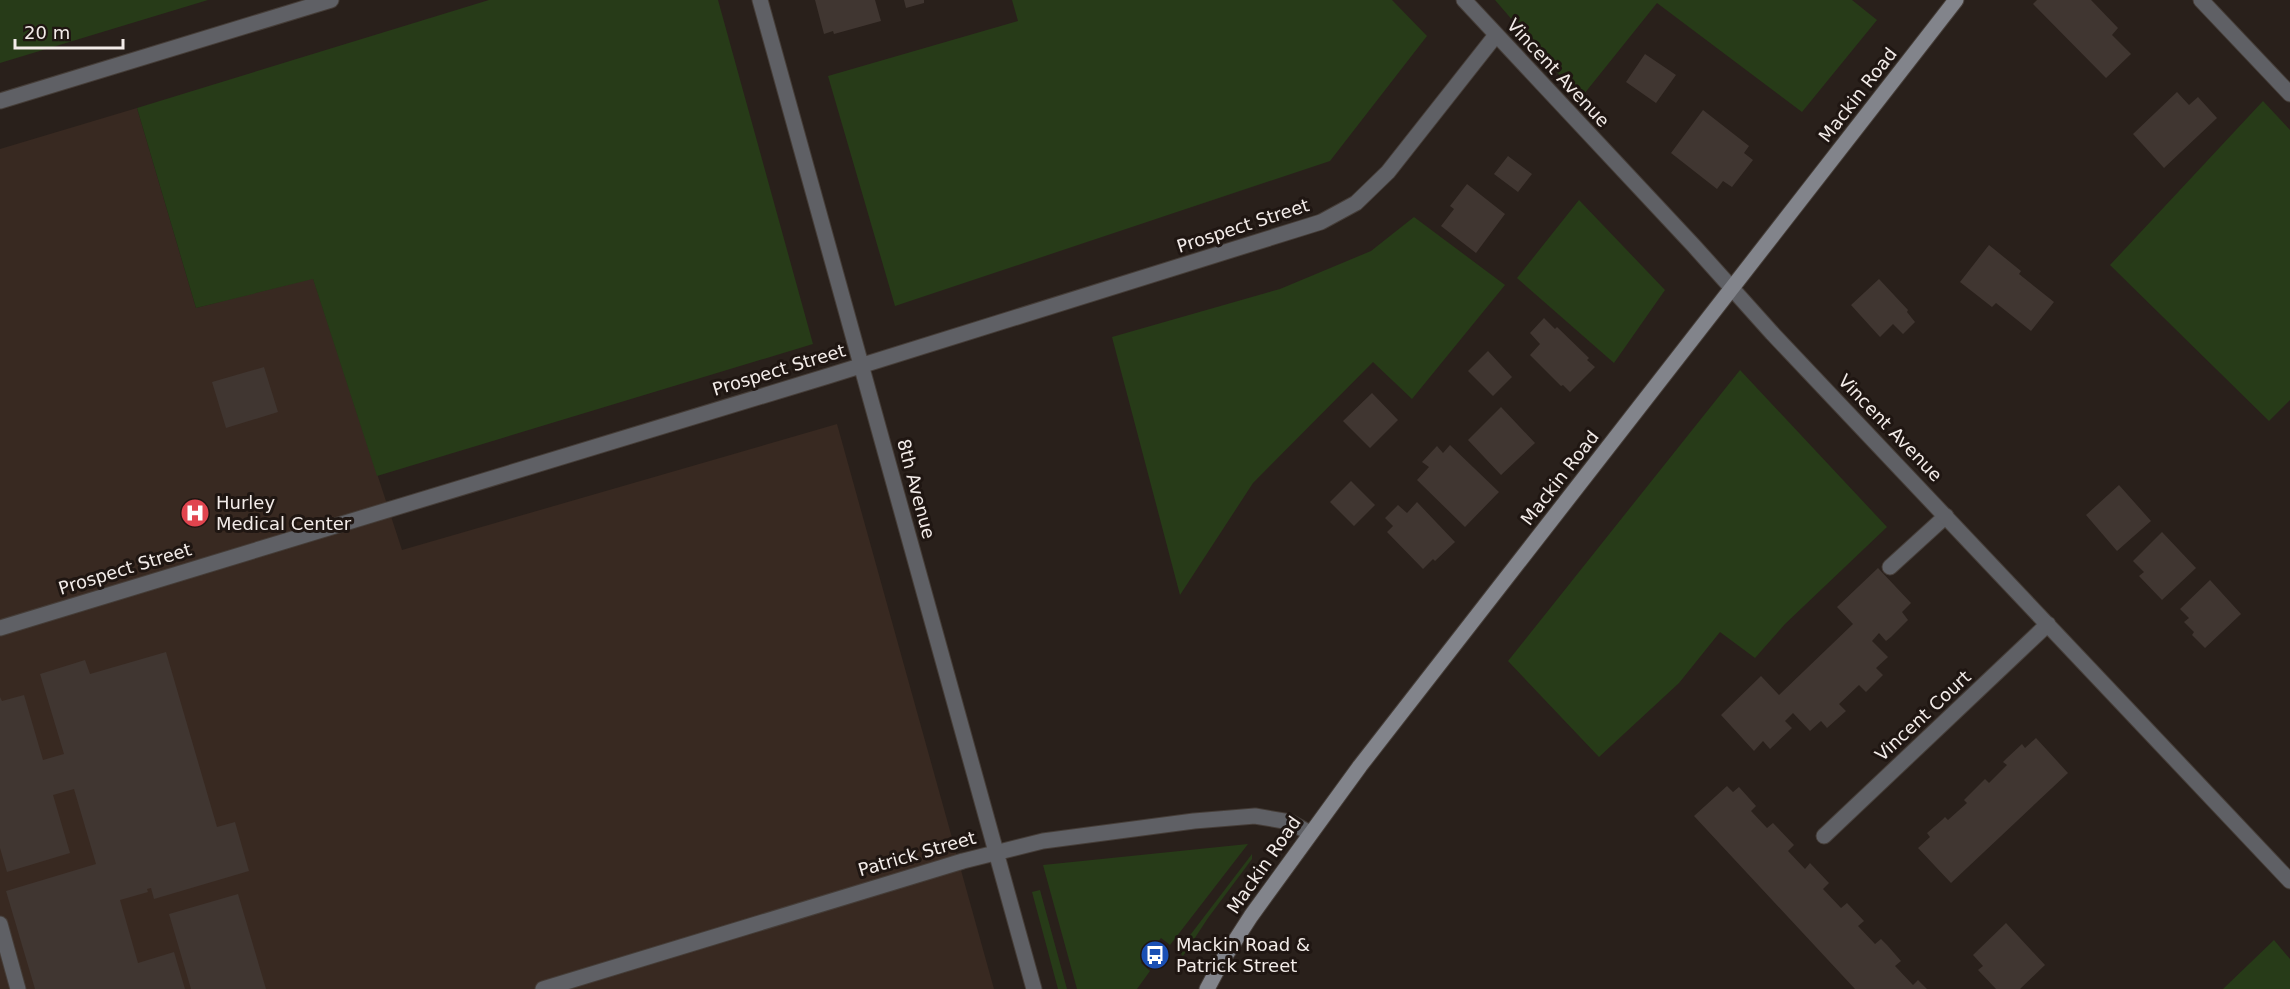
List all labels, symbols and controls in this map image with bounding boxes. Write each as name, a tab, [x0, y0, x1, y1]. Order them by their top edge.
scale bar	[15, 12, 123, 50]
street label: Vincent Avenue	[1503, 14, 1614, 131]
text: 20 m	[24, 22, 70, 43]
street label: Mackin Road	[1814, 43, 1901, 146]
street label: Prospect Street	[1174, 194, 1312, 257]
street label: Prospect Street	[710, 339, 848, 400]
street label: Vincent Avenue	[1834, 370, 1947, 485]
street label: Mackin Road	[1516, 426, 1603, 529]
street label: 8th Avenue	[893, 437, 940, 541]
place label: Hurley Medical Center	[216, 492, 352, 534]
hospital icon: Hurley Medical Center	[179, 497, 211, 529]
street label: Prospect Street	[56, 538, 194, 599]
street label: Vincent Court	[1871, 666, 1975, 765]
street label: Mackin Road	[1222, 812, 1305, 918]
street label: Patrick Street	[856, 827, 978, 880]
place label: Mackin Road & Patrick Street	[1176, 934, 1310, 976]
bus stop icon: Mackin Road & Patrick Street	[1139, 939, 1171, 971]

